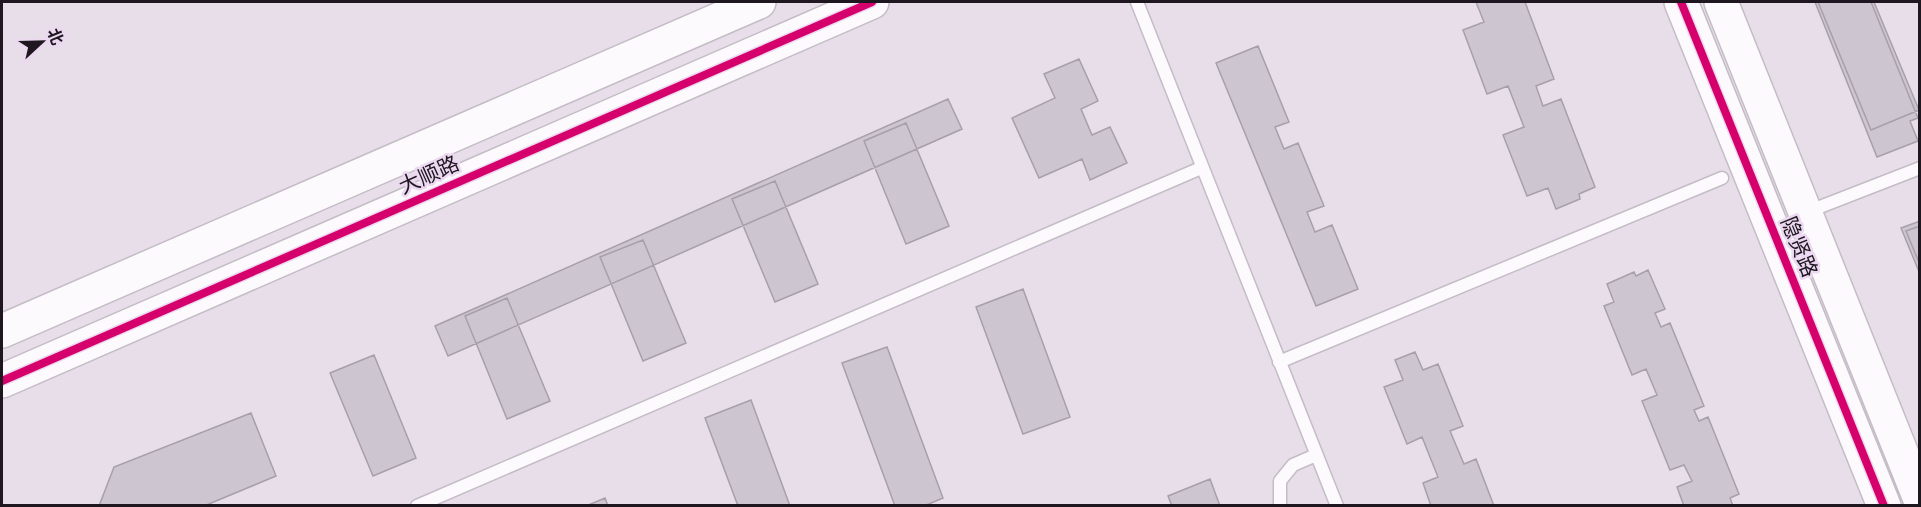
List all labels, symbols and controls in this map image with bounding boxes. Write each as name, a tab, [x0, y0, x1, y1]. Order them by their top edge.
north arrow	[12, 12, 72, 72]
text: 北	[44, 25, 68, 48]
street label: 大顺路	[395, 150, 463, 200]
street label: 隐贤路	[1775, 213, 1823, 281]

